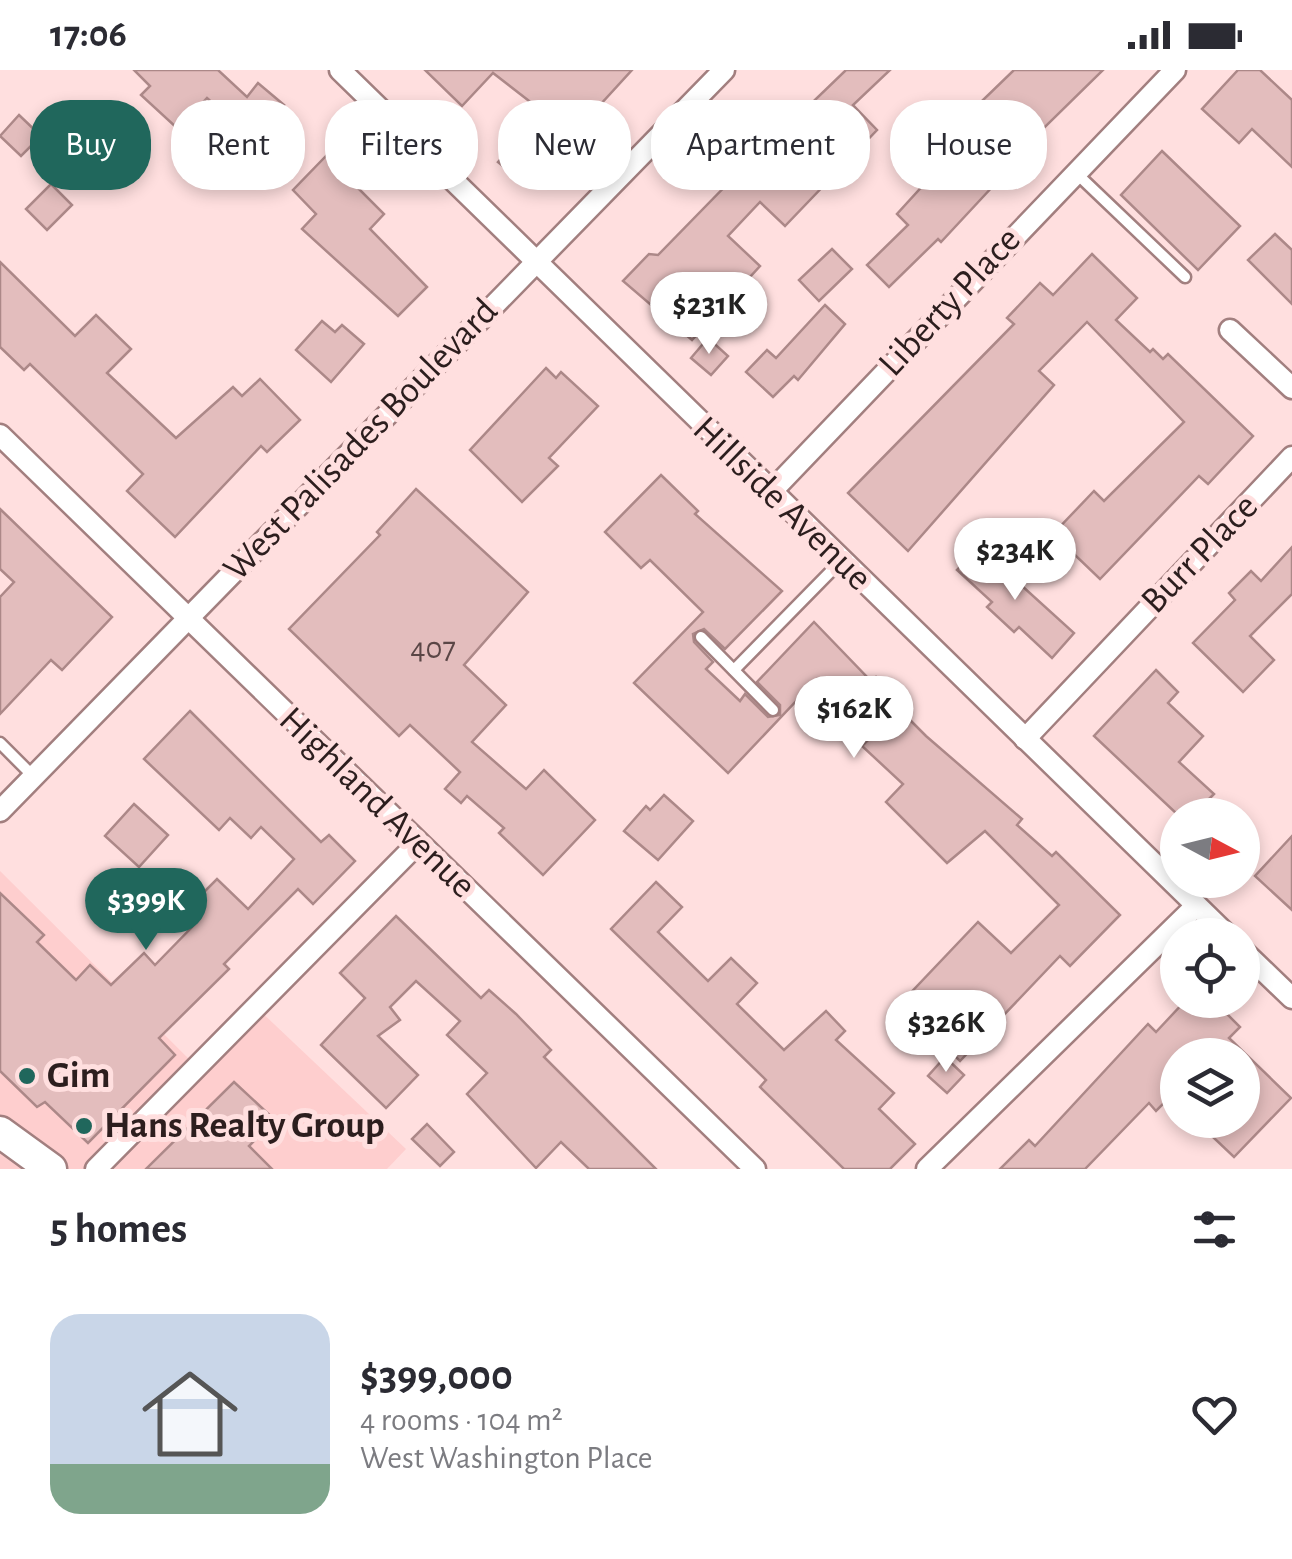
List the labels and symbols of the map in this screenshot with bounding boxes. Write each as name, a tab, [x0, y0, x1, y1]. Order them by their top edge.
street label: Liberty Place	[872, 220, 1028, 384]
pin: $231K	[639, 272, 779, 357]
street label: West Palisades Boulevard	[217, 292, 505, 588]
street label: Hillside Avenue	[686, 410, 878, 598]
street label: Burr Place	[1135, 487, 1265, 621]
pin: $234K	[945, 518, 1085, 603]
house number: 407	[410, 632, 456, 664]
pin: $162K	[784, 676, 924, 761]
street label: Highland Avenue	[272, 700, 482, 906]
north arrow	[1160, 798, 1260, 898]
pin: $399K	[76, 868, 216, 953]
pin: $326K	[876, 990, 1016, 1075]
place label: Gim	[47, 1057, 110, 1095]
marker: Gim	[16, 1065, 38, 1087]
place label: Hans Realty Group	[104, 1107, 385, 1145]
marker: Hans Realty Group	[73, 1115, 95, 1137]

